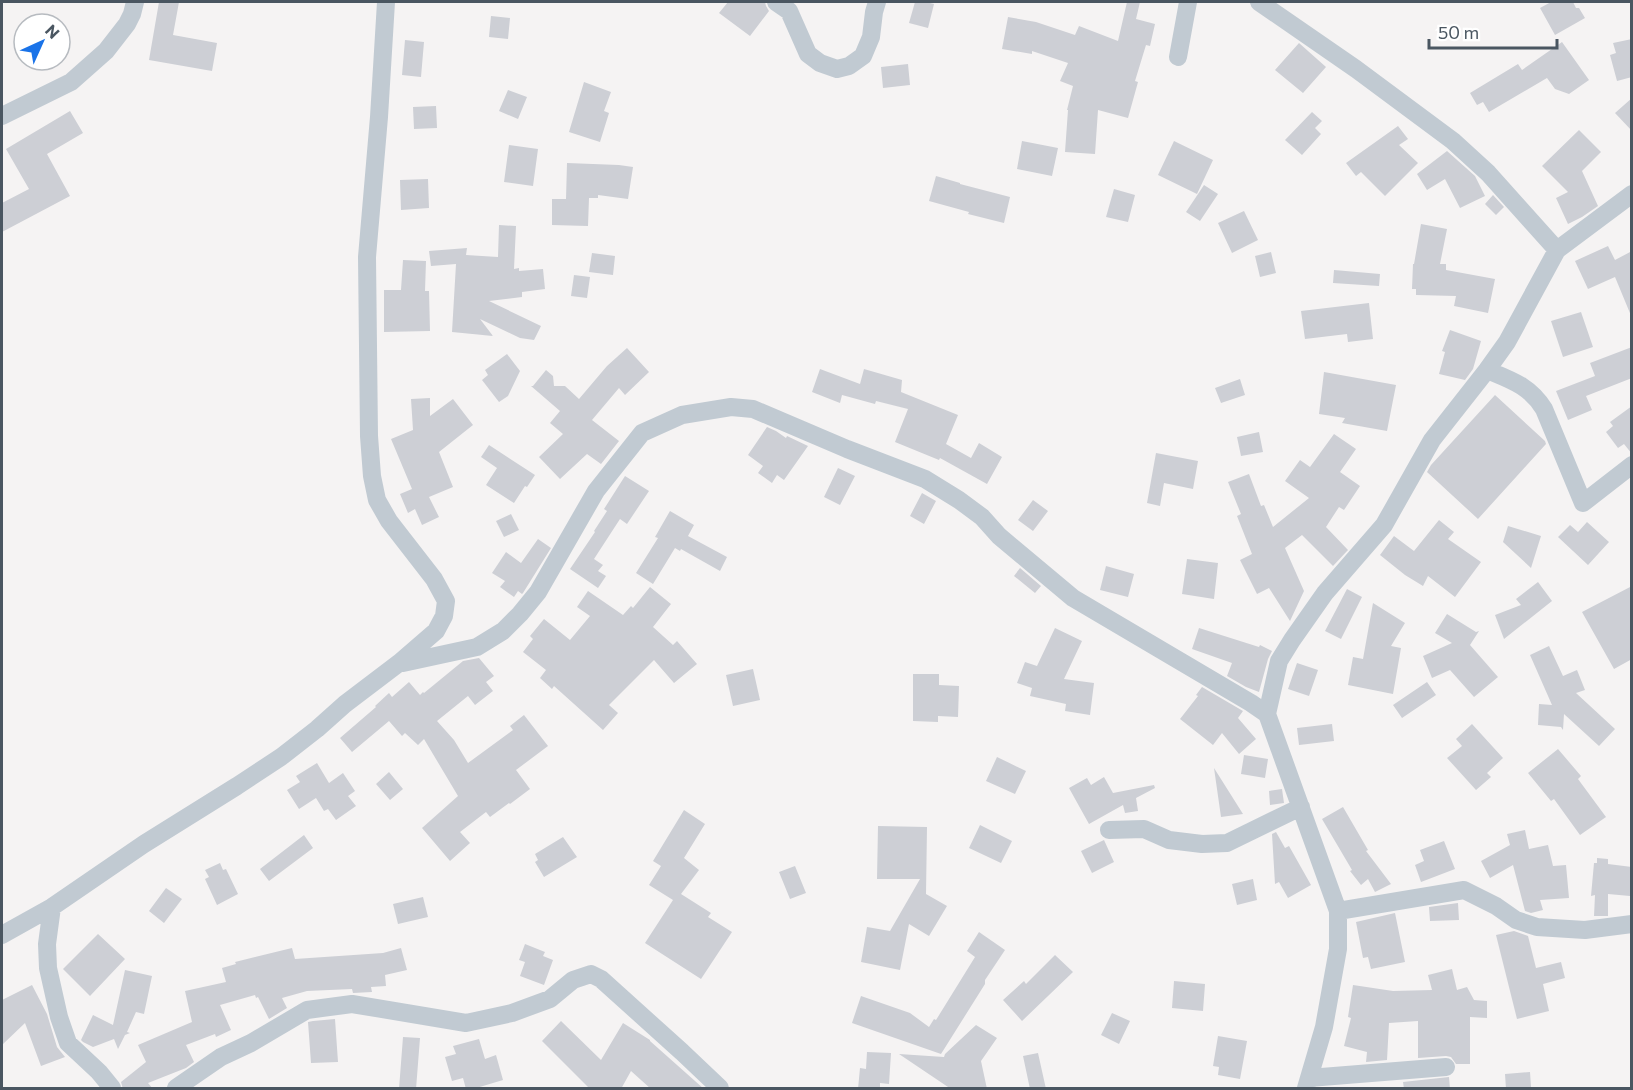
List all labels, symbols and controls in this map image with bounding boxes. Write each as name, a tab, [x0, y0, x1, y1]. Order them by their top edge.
north arrow	[12, 12, 72, 72]
scale bar	[1429, 12, 1556, 50]
text: N	[42, 20, 64, 42]
text: 50 m	[1438, 21, 1479, 43]

